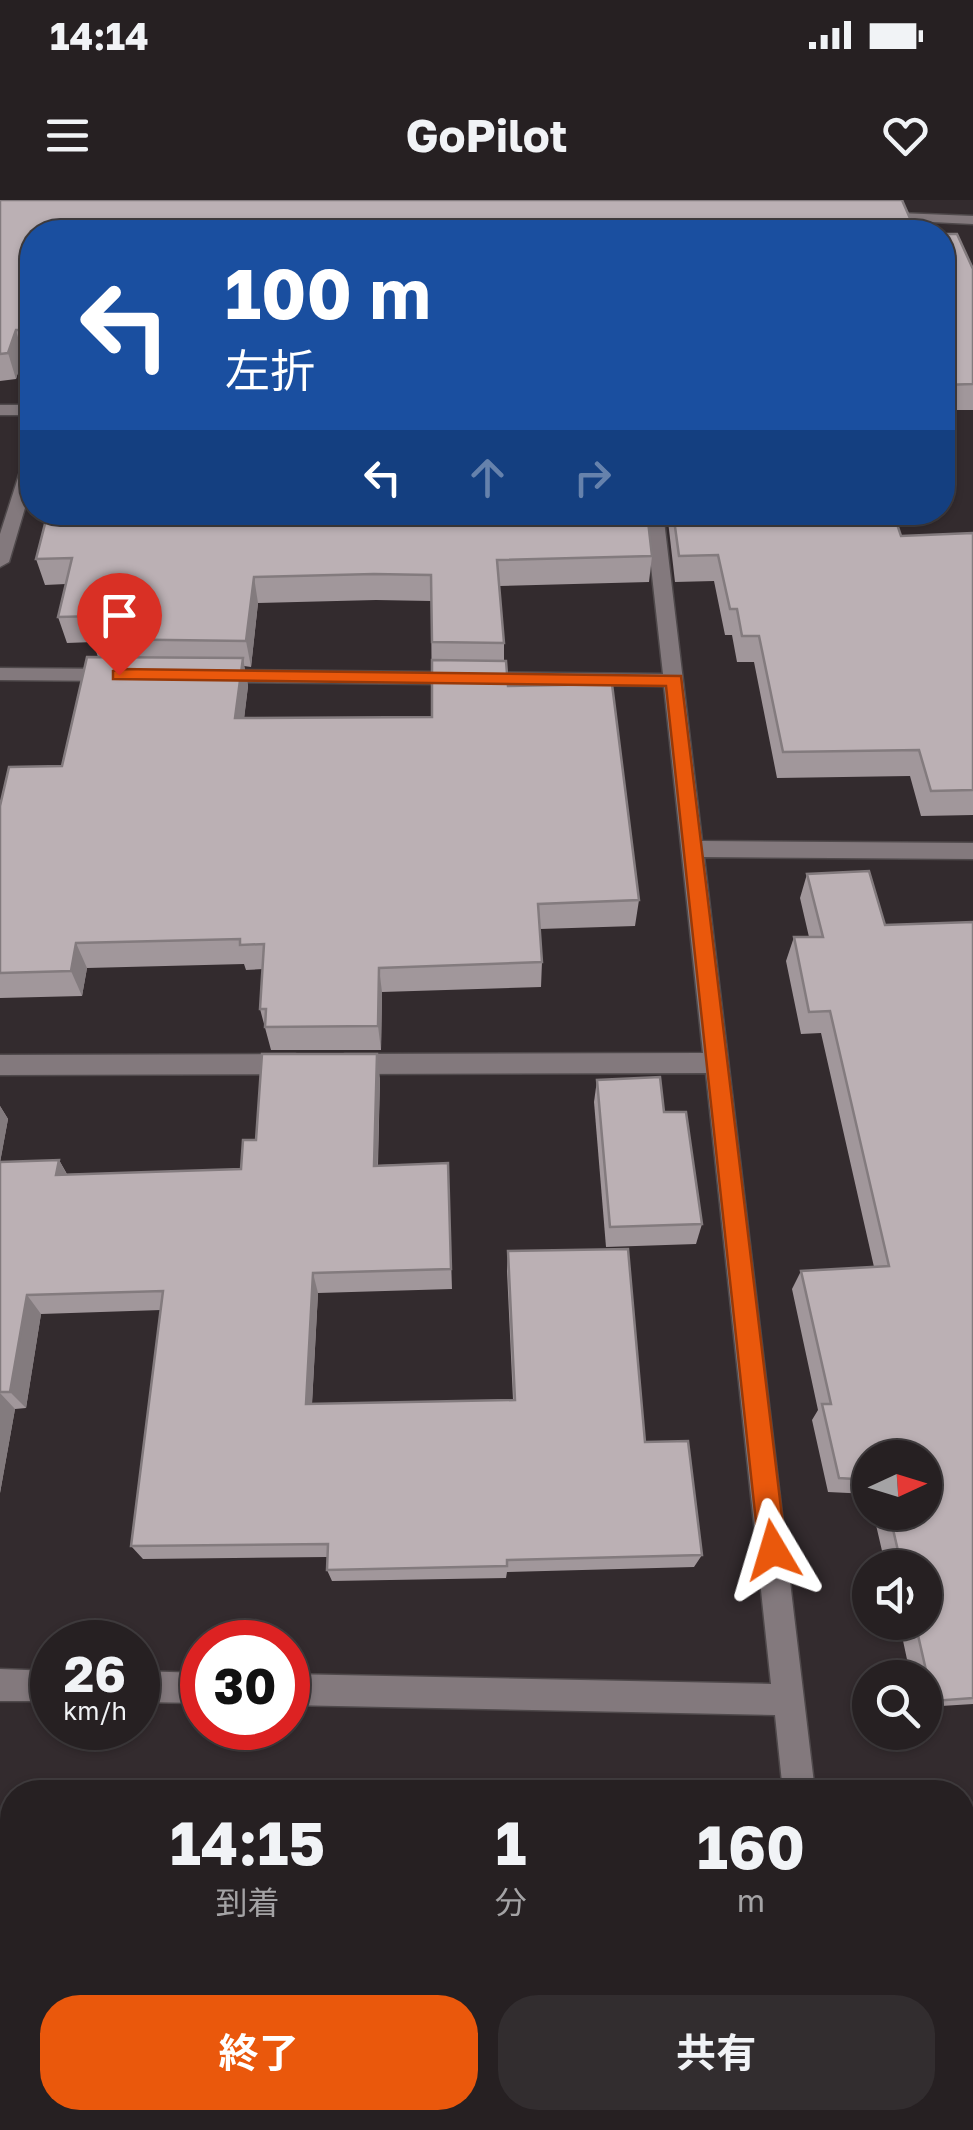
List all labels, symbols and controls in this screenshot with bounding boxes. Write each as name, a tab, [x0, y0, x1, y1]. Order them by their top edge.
text: 14:14	[50, 13, 149, 58]
icon: menu	[40, 108, 95, 163]
text: GoPilot	[405, 108, 568, 162]
icon: heart	[878, 108, 933, 163]
text: 100 m	[225, 250, 431, 334]
icon: left	[60, 260, 190, 390]
text: 左折	[225, 343, 315, 397]
icon: left	[355, 450, 410, 505]
icon: ahead	[460, 450, 515, 505]
icon: right	[565, 450, 620, 505]
pin	[77, 573, 162, 676]
icon: arrive	[92, 588, 147, 643]
north arrow	[852, 1440, 942, 1530]
map controls	[852, 1440, 942, 1750]
position arrow	[721, 1498, 825, 1602]
button: sound	[852, 1550, 942, 1640]
speed limit sign: 30	[180, 1620, 310, 1750]
text: 26	[64, 1643, 126, 1703]
button: search	[852, 1660, 942, 1750]
text: km/h	[63, 1695, 127, 1726]
text: 14:15	[170, 1806, 325, 1878]
text: 1	[496, 1806, 527, 1878]
text: 160	[697, 1810, 805, 1882]
text: m	[737, 1881, 765, 1919]
text: 到着	[216, 1883, 280, 1921]
text: 分	[495, 1883, 527, 1921]
button: 終了	[40, 1995, 478, 2110]
button: 共有	[498, 1995, 935, 2110]

